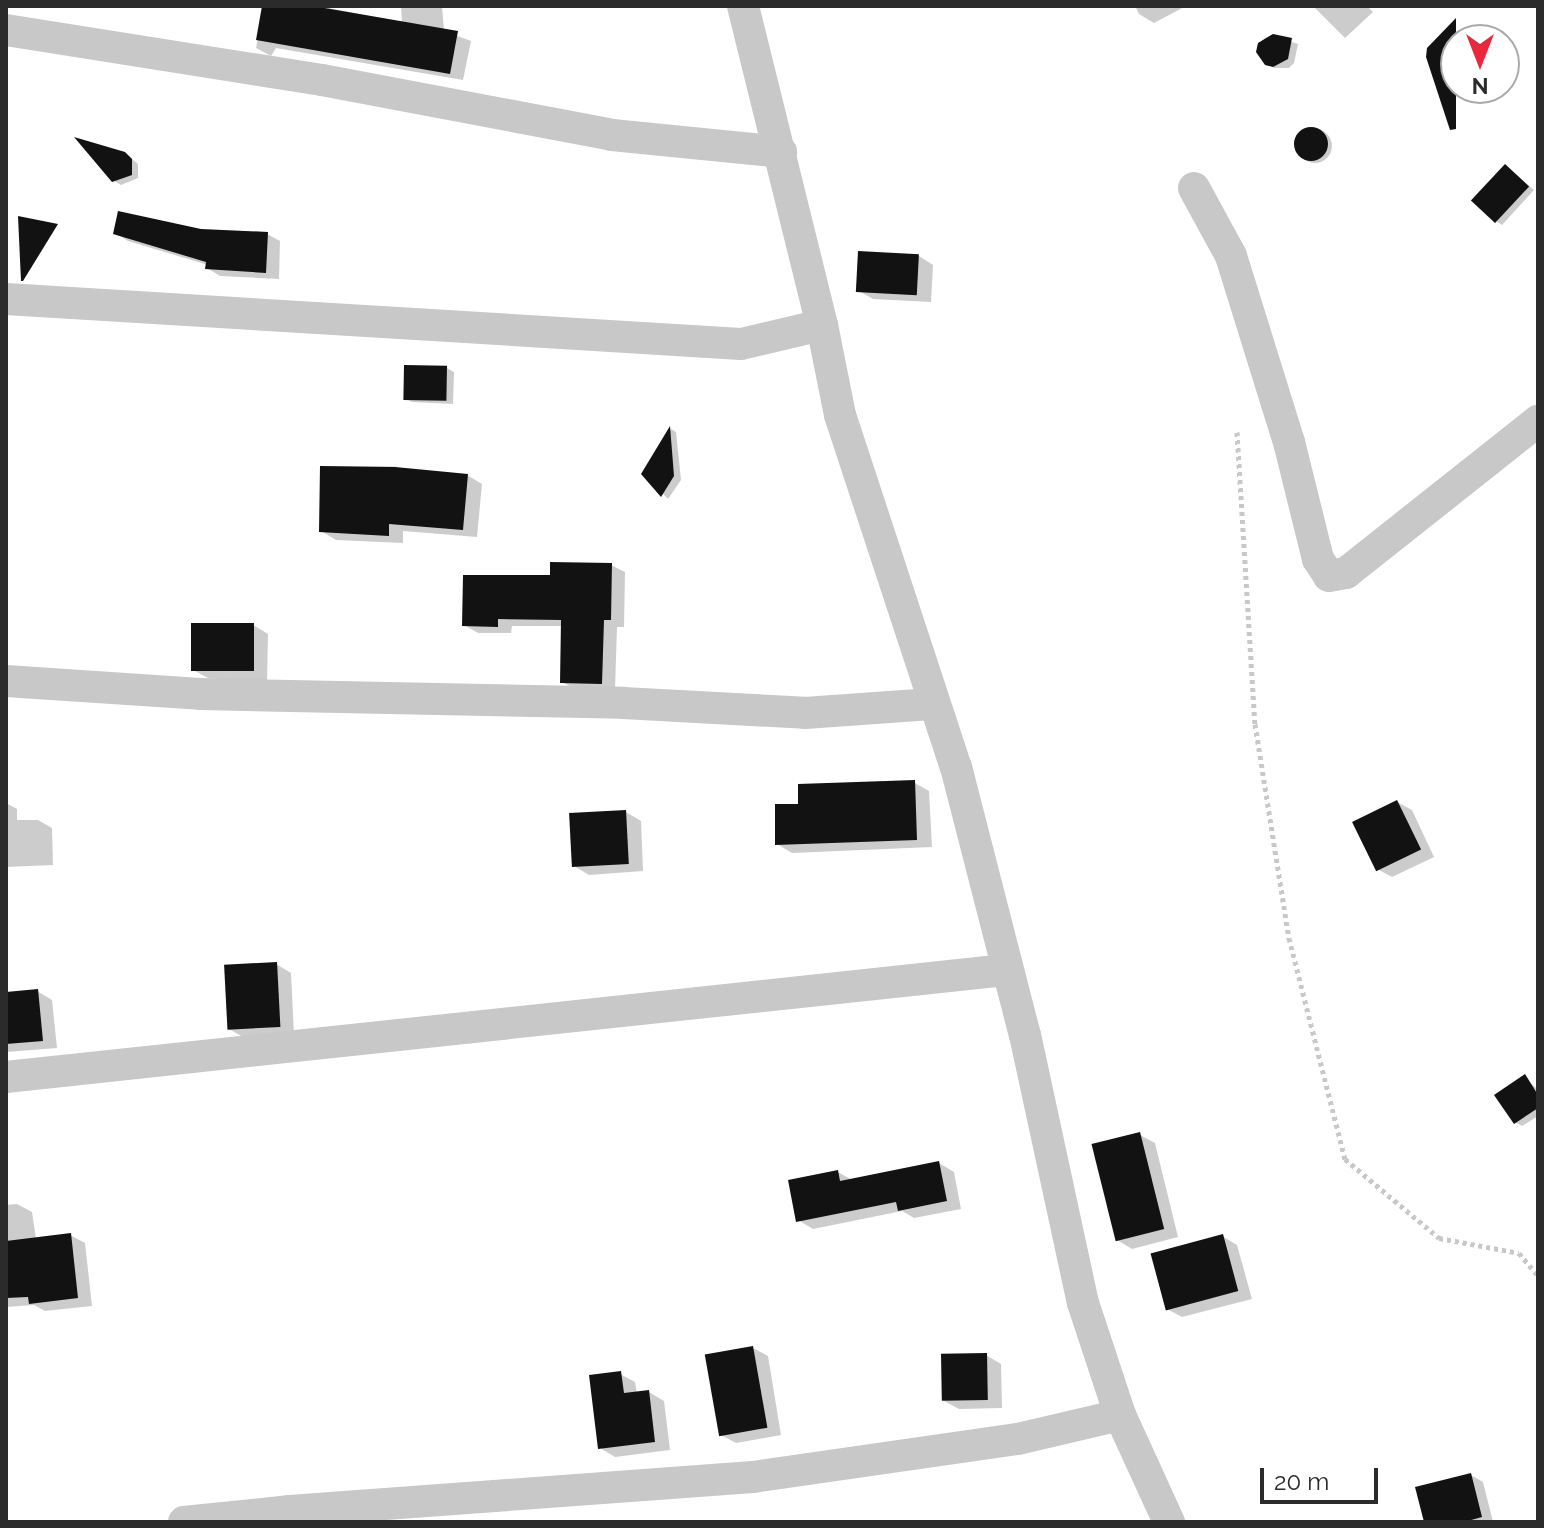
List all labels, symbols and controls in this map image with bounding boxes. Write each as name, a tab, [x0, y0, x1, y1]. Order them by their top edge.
north arrow	[1440, 24, 1520, 104]
text: N	[1472, 73, 1488, 99]
scale bar	[1264, 1452, 1382, 1502]
text: 20 m	[1274, 1467, 1329, 1496]

